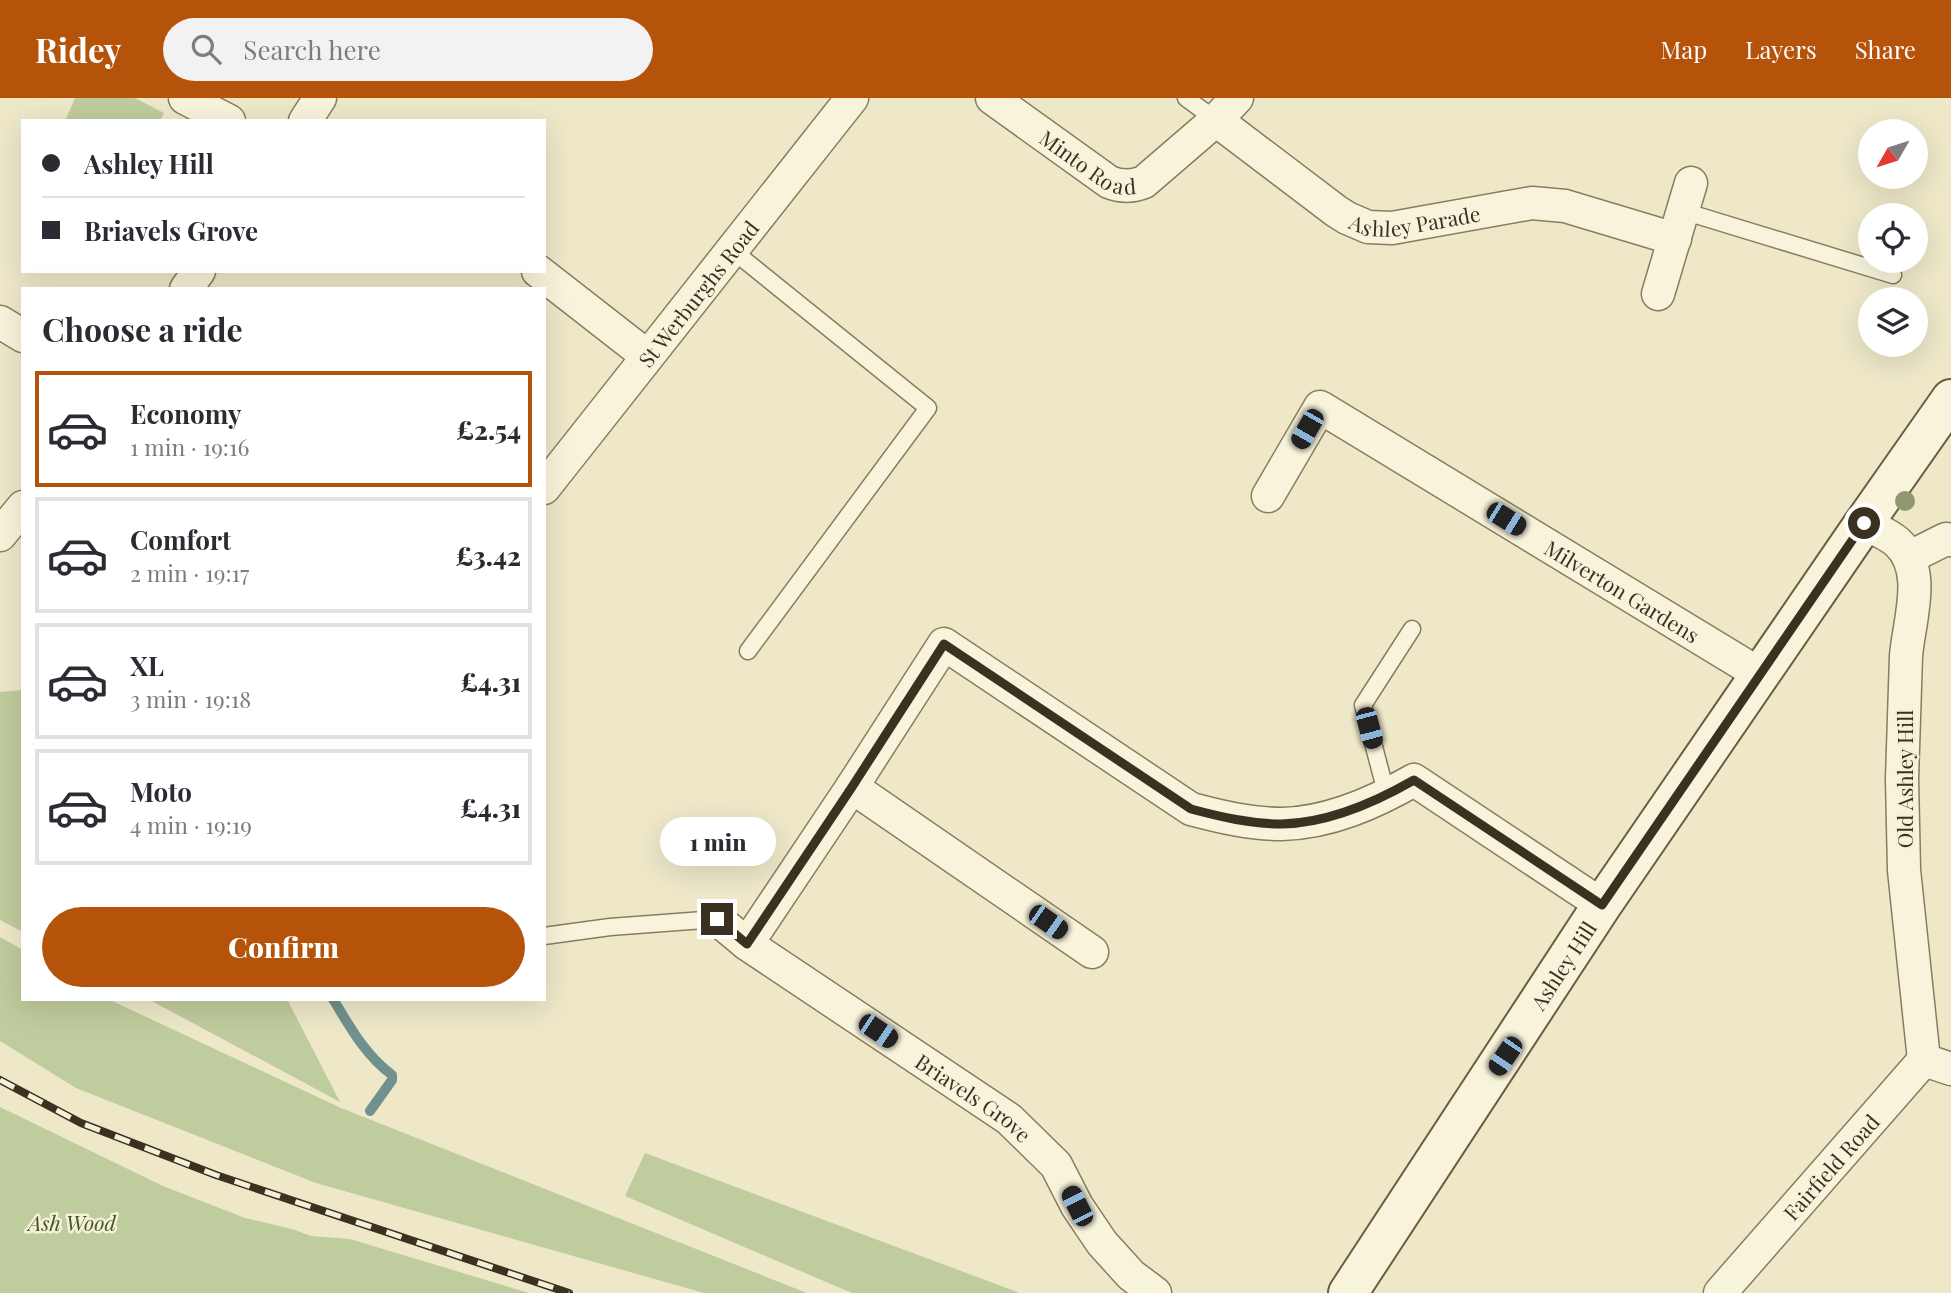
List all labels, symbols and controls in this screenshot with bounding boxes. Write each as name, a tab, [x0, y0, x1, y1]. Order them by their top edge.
search box	[163, 18, 653, 81]
text: Ridey	[35, 27, 121, 71]
icon: search	[187, 30, 225, 68]
text: Search here	[243, 32, 381, 67]
text: Map	[1661, 33, 1707, 65]
text: Layers	[1745, 33, 1817, 65]
text: Share	[1855, 33, 1916, 65]
north arrow	[1858, 119, 1928, 189]
map controls	[1858, 119, 1928, 357]
street label: Minto Road	[1035, 123, 1137, 200]
text: Ashley Hill	[84, 146, 214, 181]
street label: Ashley Parade	[1345, 199, 1482, 242]
button: locate	[1858, 203, 1928, 273]
text: Briavels Grove	[84, 213, 258, 248]
street label: St Werburghs Road	[631, 214, 764, 372]
button: layers	[1858, 287, 1928, 357]
text: Choose a ride	[42, 307, 243, 350]
text: Economy	[130, 396, 241, 431]
icon: car	[46, 398, 109, 461]
car	[1288, 406, 1327, 452]
text: £2.54	[456, 412, 521, 447]
text: 1 min · 19:16	[130, 431, 249, 462]
car	[1483, 499, 1530, 539]
route start	[1848, 507, 1880, 539]
text: Comfort	[130, 522, 231, 557]
icon: car	[46, 524, 109, 587]
street label: Milverton Gardens	[1540, 533, 1705, 649]
text: £3.42	[456, 538, 521, 573]
text: 2 min · 19:17	[130, 557, 249, 588]
text: XL	[130, 648, 164, 683]
icon: car	[46, 650, 109, 713]
text: £4.31	[460, 664, 521, 699]
text: 3 min · 19:18	[130, 683, 251, 714]
car	[1354, 705, 1385, 751]
street label: Old Ashley Hill	[1890, 710, 1918, 848]
text: Moto	[130, 774, 192, 809]
icon: car	[46, 776, 109, 839]
text: £4.31	[460, 790, 521, 825]
text: 4 min · 19:19	[130, 809, 252, 840]
callout: 1 min	[659, 818, 775, 866]
text: 1 min	[690, 826, 746, 857]
car	[1025, 901, 1072, 943]
route end	[701, 903, 733, 935]
button: Confirm	[42, 907, 525, 987]
street label: Ashley Hill	[1523, 915, 1602, 1016]
car	[855, 1011, 902, 1051]
car	[1485, 1033, 1526, 1079]
street label: Briavels Grove	[910, 1047, 1038, 1148]
street label: Fairfield Road	[1777, 1108, 1885, 1226]
car	[1059, 1183, 1096, 1229]
park label: Ash Wood	[26, 1208, 116, 1236]

